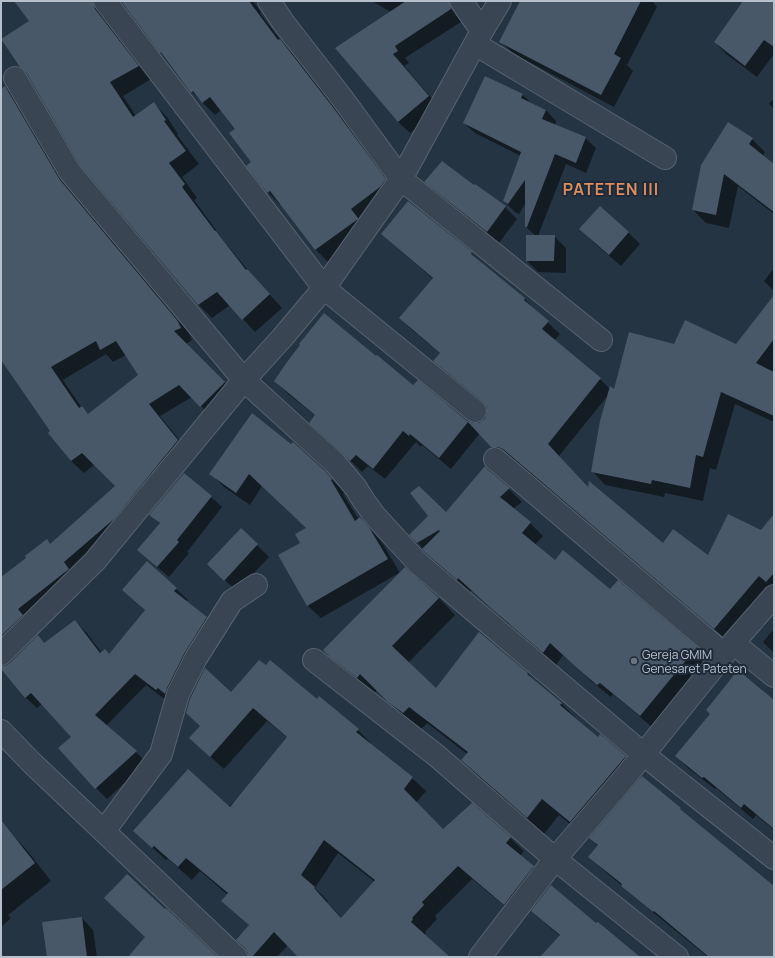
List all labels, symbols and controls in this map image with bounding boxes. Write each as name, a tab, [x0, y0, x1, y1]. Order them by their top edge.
district label: PATETEN III	[563, 178, 659, 200]
place label: Gereja GMIM Genesaret Pateten	[642, 646, 747, 677]
marker: Gereja GMIM Genesaret Pateten	[629, 656, 639, 666]

